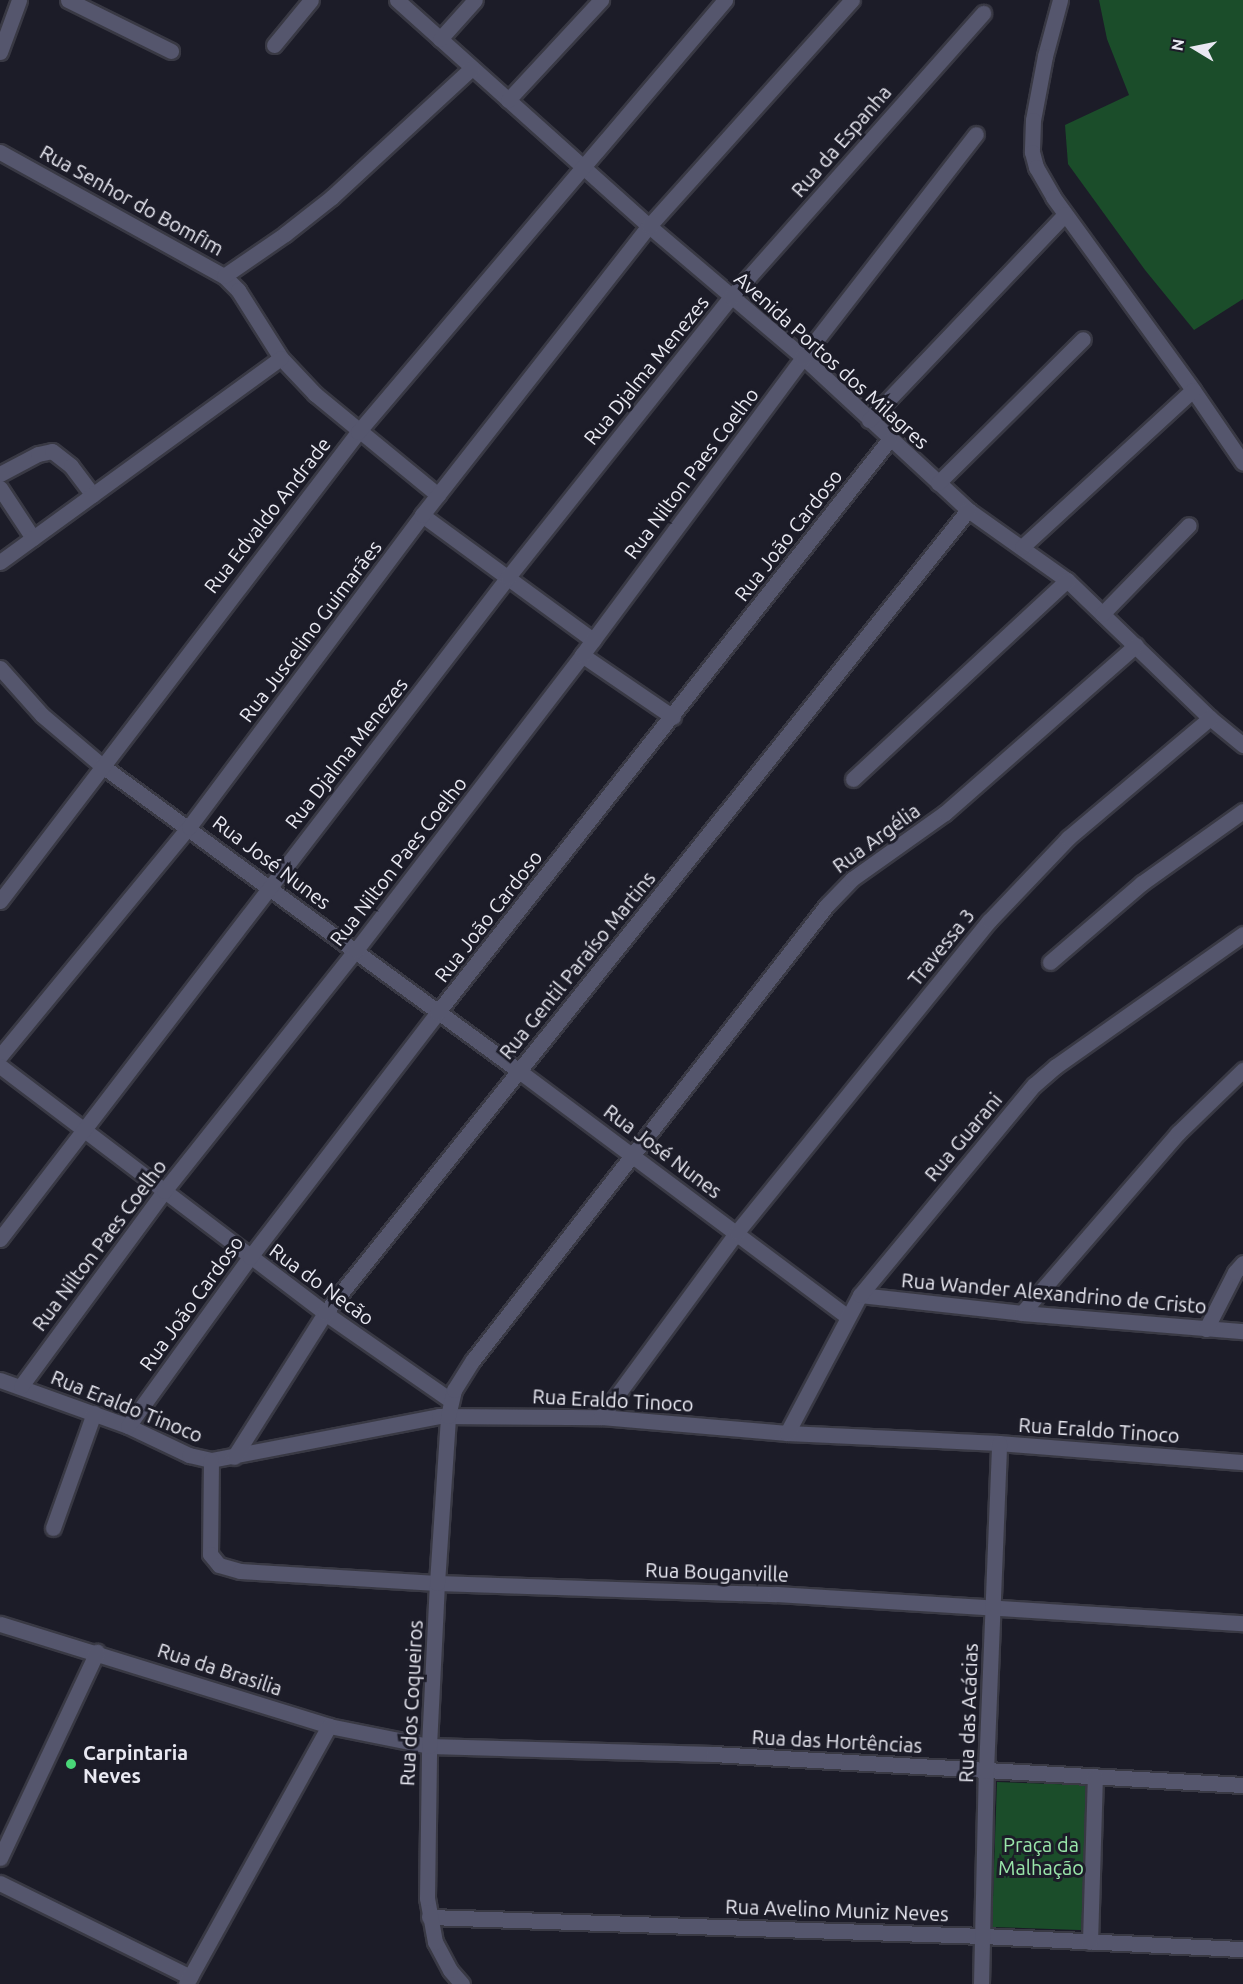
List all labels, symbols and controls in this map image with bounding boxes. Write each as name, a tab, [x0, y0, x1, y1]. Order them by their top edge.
north arrow	[1165, 18, 1225, 78]
text: N	[1167, 37, 1187, 52]
street label: Rua da Espanha	[786, 80, 896, 202]
street label: Rua Senhor do Bomfim	[36, 139, 228, 261]
street label: Avenida Portos dos Milagres	[730, 266, 934, 454]
street label: Rua Djalma Menezes	[578, 291, 714, 449]
street label: Rua Nilton Paes Coelho	[619, 383, 763, 563]
street label: Rua Edvaldo Andrade	[199, 432, 335, 598]
street label: Rua João Cardoso	[729, 464, 847, 606]
street label: Rua Juscelino Guimarães	[234, 535, 386, 727]
street label: Rua Djalma Menezes	[280, 673, 412, 833]
street label: Rua Nilton Paes Coelho	[324, 772, 472, 950]
street label: Rua Argélia	[828, 798, 924, 878]
street label: Rua José Nunes	[208, 810, 336, 914]
street label: Rua João Cardoso	[429, 845, 547, 987]
street label: Rua Gentil Paraíso Martins	[494, 866, 660, 1064]
street label: Travessa 3	[903, 903, 979, 991]
street label: Rua Guarani	[919, 1088, 1007, 1186]
street label: Rua José Nunes	[599, 1099, 727, 1203]
street label: Rua Nilton Paes Coelho	[27, 1155, 171, 1335]
street label: Rua João Cardoso	[134, 1231, 248, 1375]
street label: Rua do Necão	[265, 1238, 379, 1330]
street label: Rua Wander Alexandrino de Cristo	[900, 1268, 1208, 1318]
street label: Rua Eraldo Tinoco	[48, 1365, 206, 1447]
street label: Rua Eraldo Tinoco	[532, 1384, 694, 1416]
street label: Rua Eraldo Tinoco	[1018, 1412, 1180, 1448]
street label: Rua Bouganville	[645, 1557, 789, 1587]
street label: Rua dos Coqueiros	[395, 1619, 427, 1787]
street label: Rua da Brasilia	[155, 1638, 285, 1700]
street label: Rua das Acácias	[954, 1643, 982, 1783]
street label: Rua das Hortências	[751, 1725, 923, 1757]
place label: Carpintaria Neves	[83, 1740, 188, 1787]
marker: Carpintaria Neves	[64, 1757, 78, 1771]
park label: Praça da Malhação	[998, 1833, 1084, 1880]
street label: Rua Avelino Muniz Neves	[725, 1894, 949, 1926]

